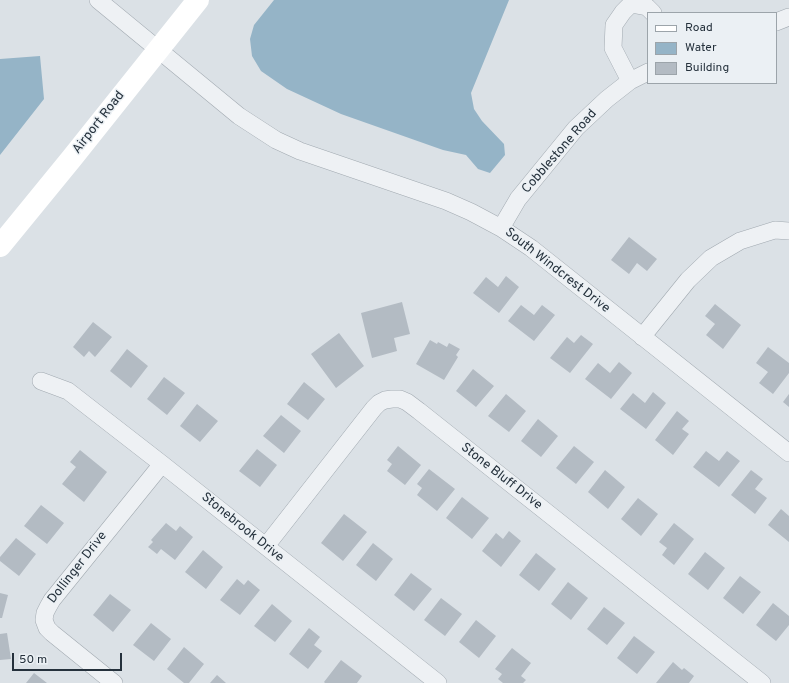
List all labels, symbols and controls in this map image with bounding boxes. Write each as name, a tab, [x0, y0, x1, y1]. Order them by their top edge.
legend	[647, 12, 777, 84]
text: Road	[685, 20, 713, 36]
text: Water	[685, 40, 717, 56]
text: Building	[685, 60, 729, 76]
street label: Airport Road	[70, 89, 128, 157]
street label: Cobblestone Road	[519, 107, 601, 197]
street label: South Windcrest Drive	[501, 225, 613, 317]
street label: Stone Bluff Drive	[457, 440, 545, 514]
street label: Stonebrook Drive	[198, 490, 286, 566]
street label: Dollinger Drive	[45, 529, 111, 607]
scale bar	[14, 645, 124, 671]
text: 50 m	[19, 652, 47, 668]

